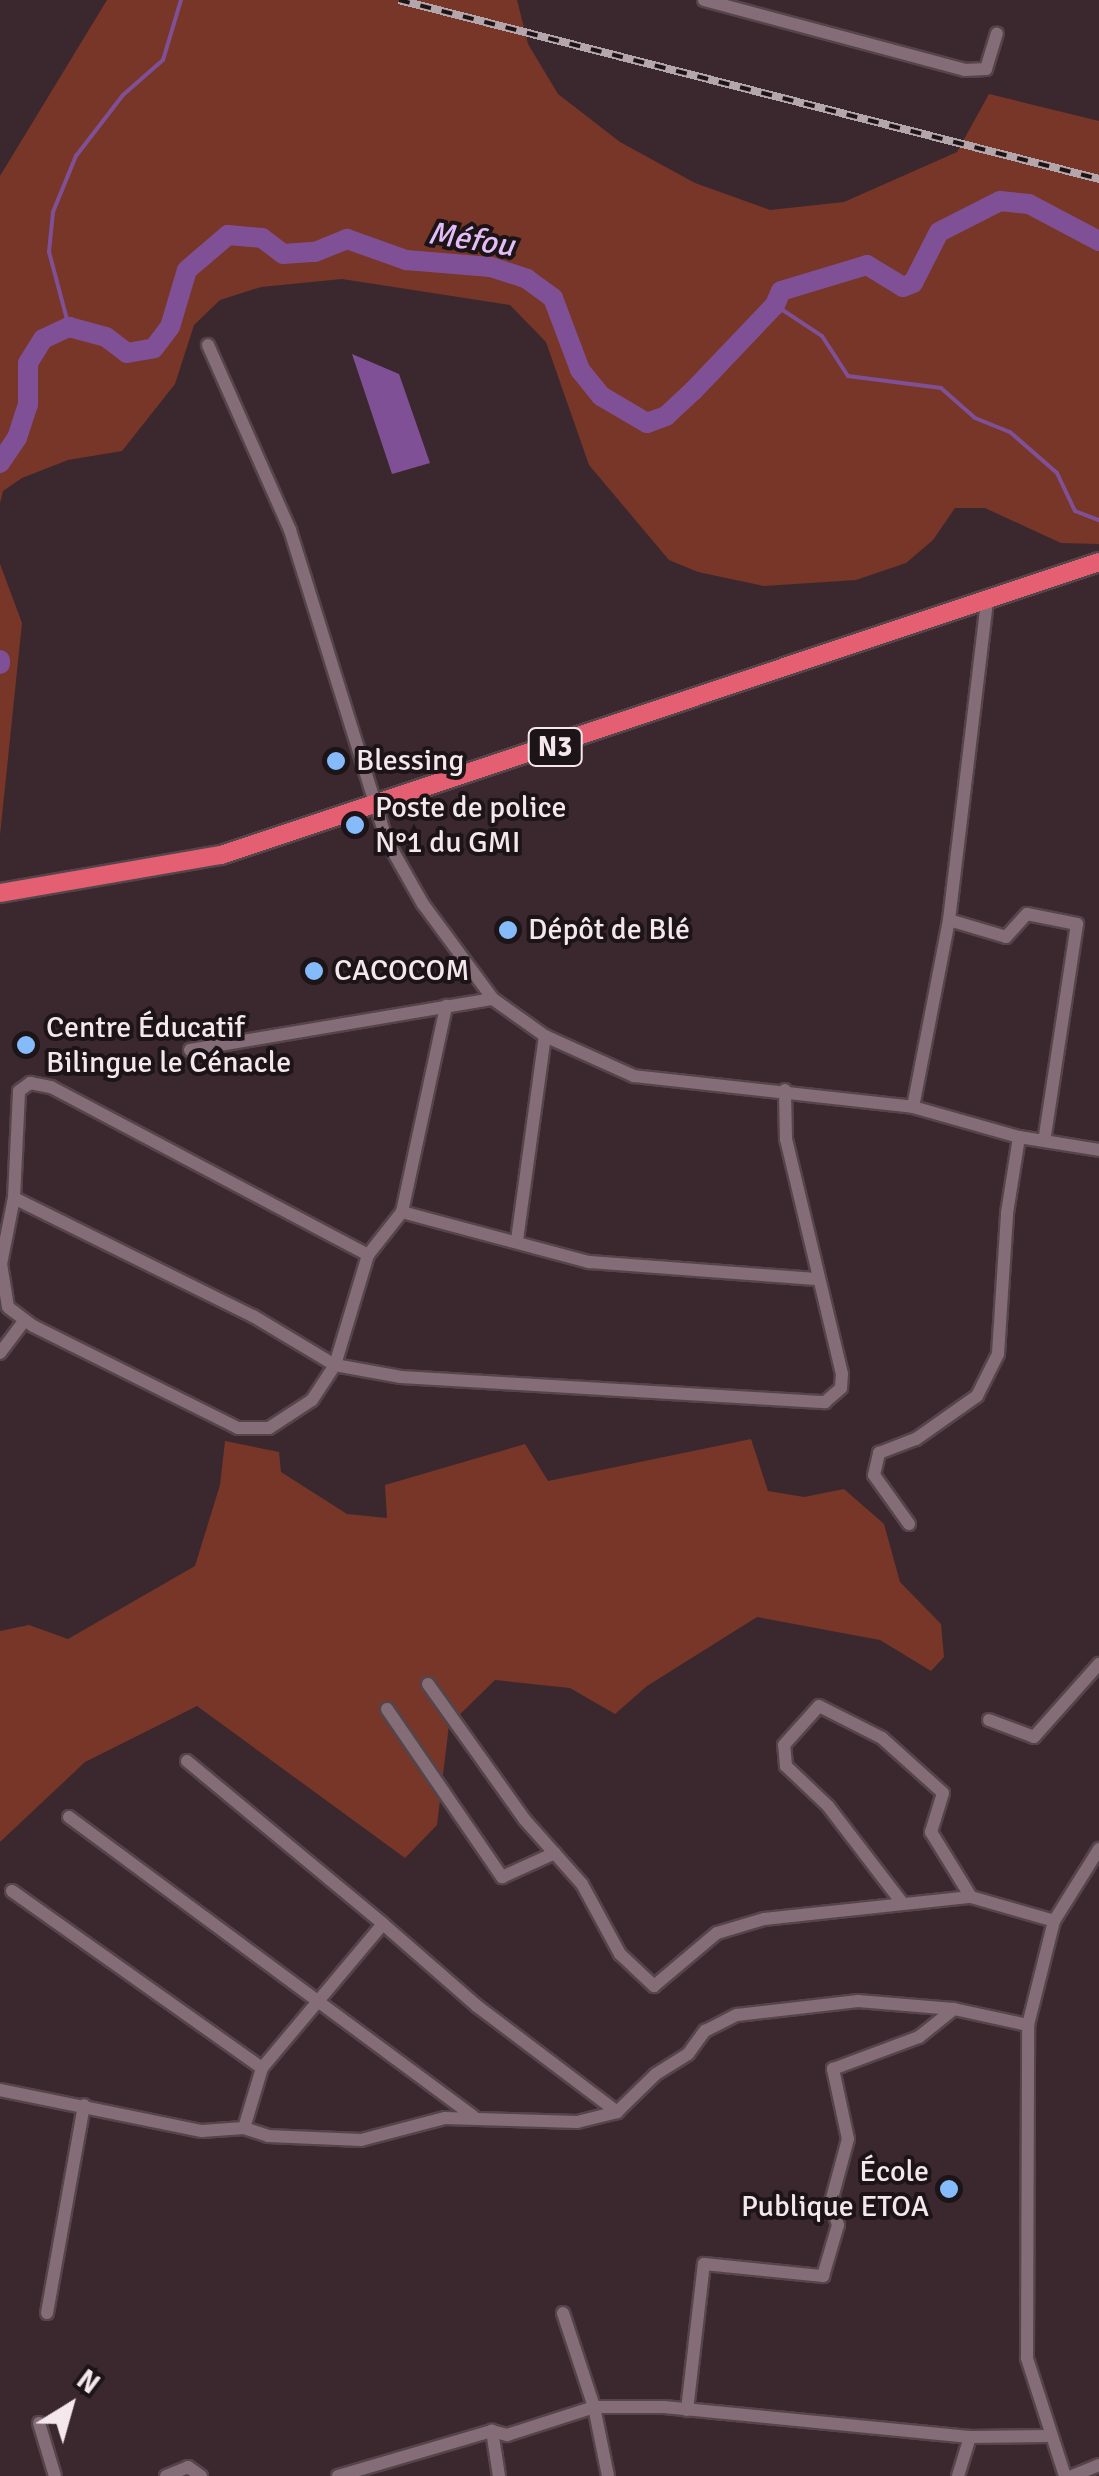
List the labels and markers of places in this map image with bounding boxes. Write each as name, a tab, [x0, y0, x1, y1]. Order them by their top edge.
place label: Blessing	[356, 743, 464, 779]
marker: Blessing	[325, 750, 347, 772]
place label: Poste de police N°1 du GMI	[375, 790, 567, 860]
marker: Poste de police N°1 du GMI	[344, 814, 366, 836]
place label: Dépôt de Blé	[528, 912, 690, 948]
marker: Dépôt de Blé	[497, 919, 519, 941]
place label: CACOCOM	[334, 953, 470, 989]
marker: CACOCOM	[303, 960, 325, 982]
place label: Centre Éducatif Bilingue le Cénacle	[46, 1010, 291, 1080]
marker: Centre Éducatif Bilingue le Cénacle	[15, 1034, 37, 1056]
place label: École Publique ETOA	[741, 2154, 929, 2224]
marker: École Publique ETOA	[938, 2178, 960, 2200]

